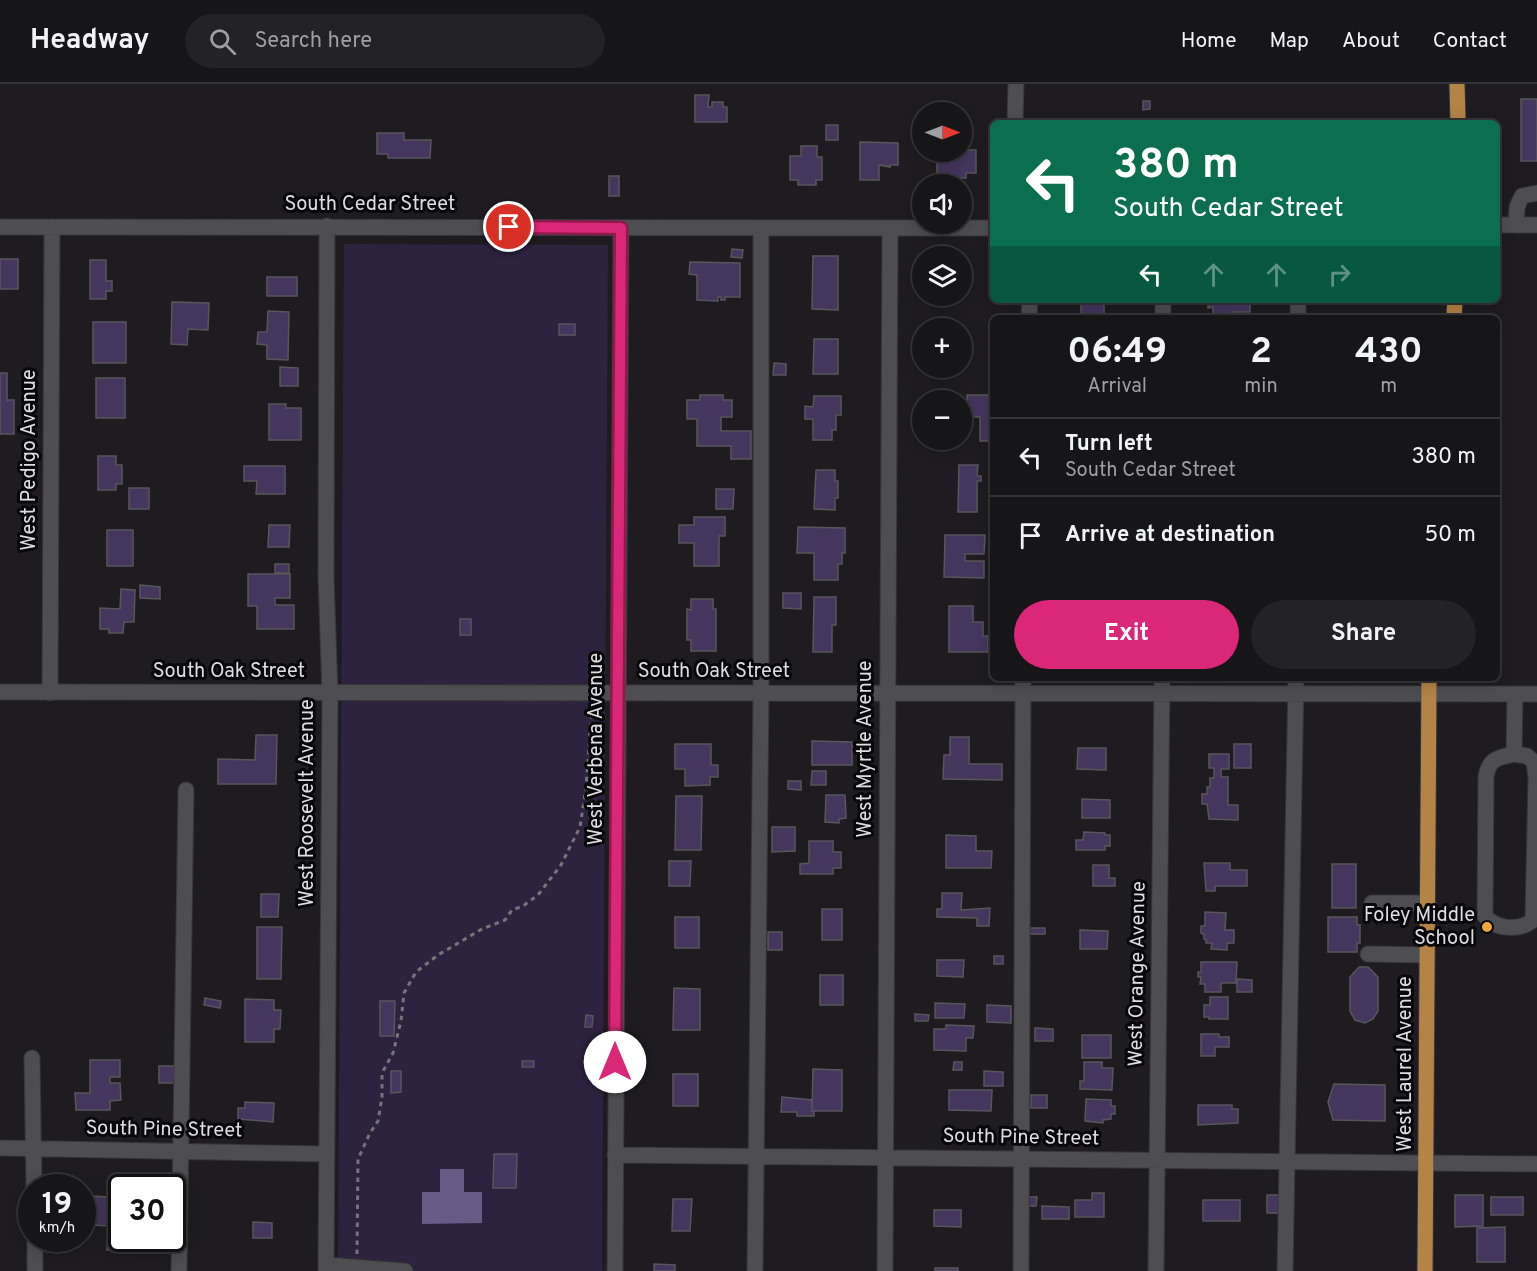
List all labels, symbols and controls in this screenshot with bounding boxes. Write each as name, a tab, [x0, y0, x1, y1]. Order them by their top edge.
search box	[185, 14, 605, 68]
text: Headway	[30, 23, 149, 59]
icon: search	[206, 25, 239, 58]
text: Search here	[254, 28, 372, 55]
text: Home	[1181, 28, 1237, 55]
text: Map	[1270, 28, 1309, 55]
text: About	[1342, 28, 1400, 55]
text: Contact	[1433, 28, 1507, 55]
north arrow	[912, 102, 972, 162]
map controls	[912, 102, 972, 450]
text: 380 m	[1113, 140, 1239, 193]
icon: left	[1014, 144, 1092, 222]
button: sound	[912, 174, 972, 234]
street label: South Cedar Street	[285, 192, 455, 218]
text: South Cedar Street	[1113, 192, 1344, 226]
pin	[483, 201, 534, 252]
icon: arrive	[492, 210, 525, 243]
button: layers	[912, 246, 972, 306]
icon: left	[1134, 258, 1167, 291]
icon: ahead	[1197, 258, 1230, 291]
icon: ahead	[1260, 258, 1293, 291]
icon: right	[1323, 258, 1356, 291]
button: +	[912, 318, 972, 378]
text: 06:49	[1067, 330, 1167, 376]
text: 2	[1250, 330, 1272, 376]
text: 430	[1355, 330, 1423, 376]
street label: West Pedigo Avenue	[17, 369, 43, 551]
text: Arrival	[1087, 374, 1147, 400]
text: min	[1244, 374, 1278, 400]
text: m	[1380, 374, 1397, 400]
button: −	[912, 390, 972, 450]
text: Turn left	[1065, 431, 1153, 458]
icon: left	[1014, 441, 1047, 474]
text: 380 m	[1412, 444, 1476, 471]
text: South Cedar Street	[1065, 458, 1236, 484]
icon: arrive	[1014, 519, 1047, 552]
text: Arrive at destination	[1065, 522, 1275, 549]
text: 50 m	[1424, 522, 1476, 549]
button: Exit	[1014, 600, 1239, 669]
button: Share	[1251, 600, 1476, 669]
street label: West Verbena Avenue	[584, 653, 610, 845]
street label: South Oak Street	[153, 659, 305, 685]
street label: South Oak Street	[638, 659, 790, 685]
street label: West Myrtle Avenue	[853, 660, 879, 838]
street label: West Roosevelt Avenue	[295, 699, 321, 907]
street label: West Orange Avenue	[1123, 881, 1153, 1067]
place label: Foley Middle School	[1364, 903, 1475, 952]
marker: Foley Middle School	[1480, 920, 1494, 934]
street label: West Laurel Avenue	[1393, 976, 1419, 1152]
position arrow	[583, 1030, 647, 1094]
street label: South Pine Street	[85, 1116, 243, 1144]
street label: South Pine Street	[942, 1124, 1100, 1152]
speed limit sign: 30	[108, 1174, 186, 1252]
text: 19	[42, 1187, 72, 1224]
text: km/h	[39, 1219, 75, 1238]

